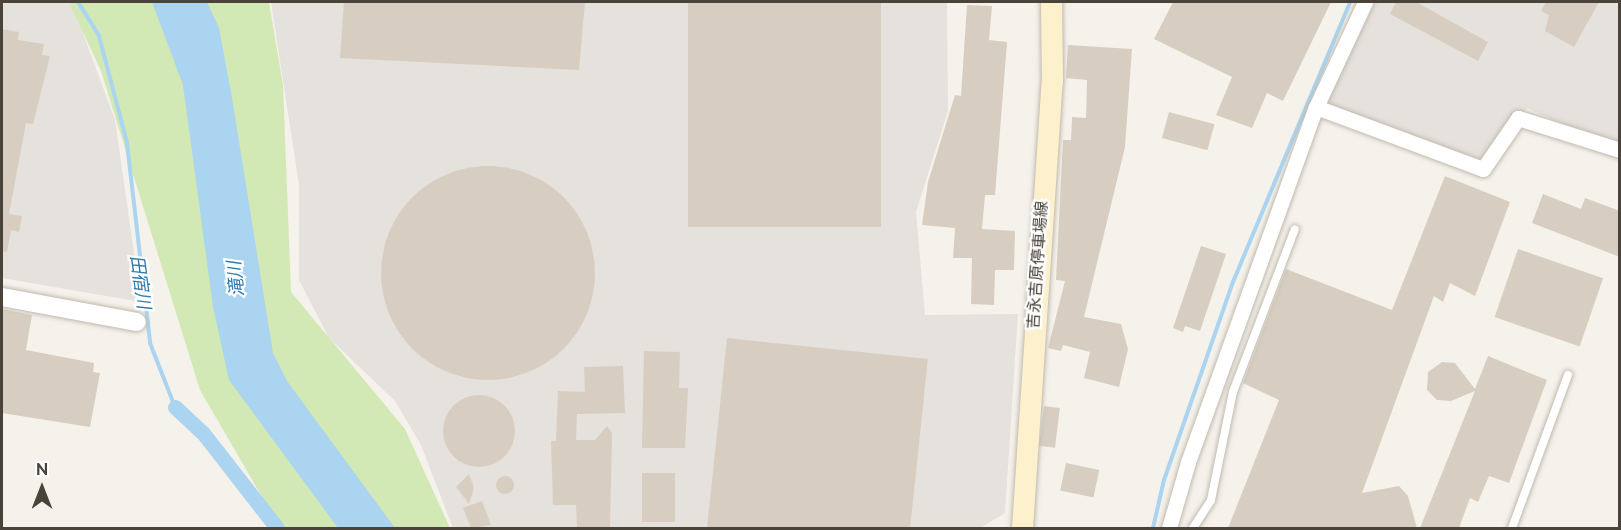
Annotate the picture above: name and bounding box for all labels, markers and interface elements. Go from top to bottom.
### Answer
street label: 吉永吉原停車場線 [1024,200,1052,330]
water label: 田宿川 [126,254,154,310]
water label: 滝川 [223,260,249,298]
north arrow [12,458,72,518]
text: N [36,460,48,479]

